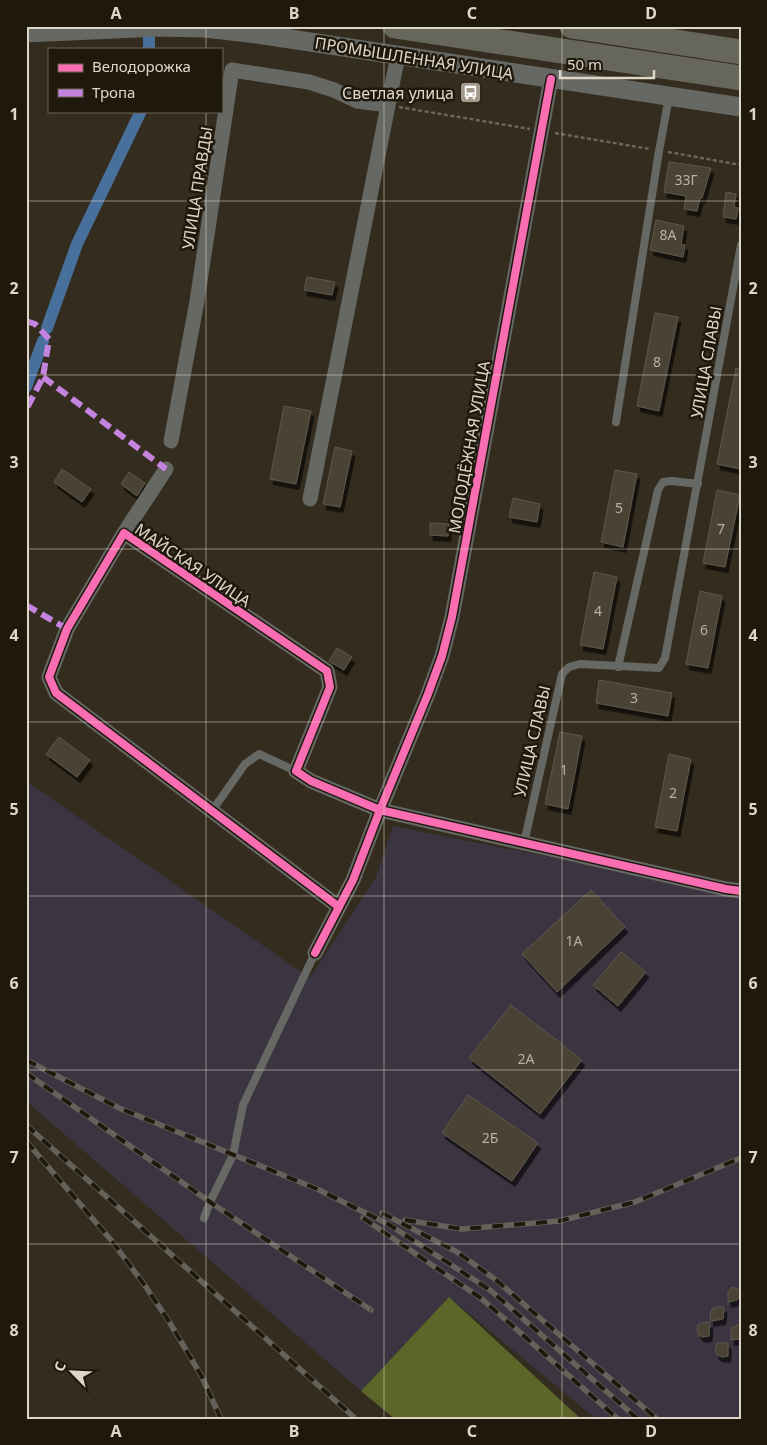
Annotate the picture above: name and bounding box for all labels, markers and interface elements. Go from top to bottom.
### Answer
text: A [110,2,122,24]
text: B [289,2,299,24]
text: C [467,2,477,24]
text: D [645,2,657,24]
street label: ПРОМЫШЛЕННАЯ УЛИЦА [313,31,515,85]
legend [48,48,222,112]
scale bar [560,48,653,80]
text: 50 m [567,54,602,74]
text: Велодорожка [92,56,191,76]
bus stop icon: Светлая улица [458,81,482,105]
text: Тропа [92,82,135,102]
place label: Светлая улица [342,82,454,104]
text: 1 [9,103,19,125]
text: 1 [748,103,758,125]
street label: УЛИЦА ПРАВДЫ [176,125,218,251]
house number: 33Г [674,170,698,189]
house number: 8А [660,225,677,244]
text: 2 [9,277,19,299]
text: 2 [748,277,758,299]
street label: УЛИЦА СЛАВЫ [685,304,727,420]
house number: 8 [653,352,661,371]
street label: МОЛОДЁЖНАЯ УЛИЦА [443,358,495,535]
text: 3 [9,451,19,473]
text: 3 [748,451,758,473]
house number: 5 [615,498,623,517]
street label: МАЙСКАЯ УЛИЦА [131,518,256,612]
house number: 7 [717,519,725,538]
house number: 4 [594,601,602,620]
house number: 6 [700,620,708,639]
text: 4 [9,624,19,646]
text: 4 [748,624,758,646]
street label: УЛИЦА СЛАВЫ [509,683,555,799]
house number: 3 [630,688,638,707]
house number: 1 [560,760,568,779]
house number: 2 [669,783,677,802]
text: 5 [9,798,19,820]
text: 5 [748,798,758,820]
house number: 1А [566,931,583,950]
text: 6 [9,972,19,994]
text: 6 [748,972,758,994]
house number: 2А [518,1049,535,1068]
house number: 2Б [482,1128,498,1147]
text: 7 [9,1146,19,1168]
text: 7 [748,1146,758,1168]
text: 8 [9,1319,19,1341]
text: 8 [748,1319,758,1341]
north arrow [48,1348,98,1398]
text: С [49,1359,70,1374]
text: A [110,1420,122,1442]
text: B [289,1420,299,1442]
text: C [467,1420,477,1442]
text: D [645,1420,657,1442]

